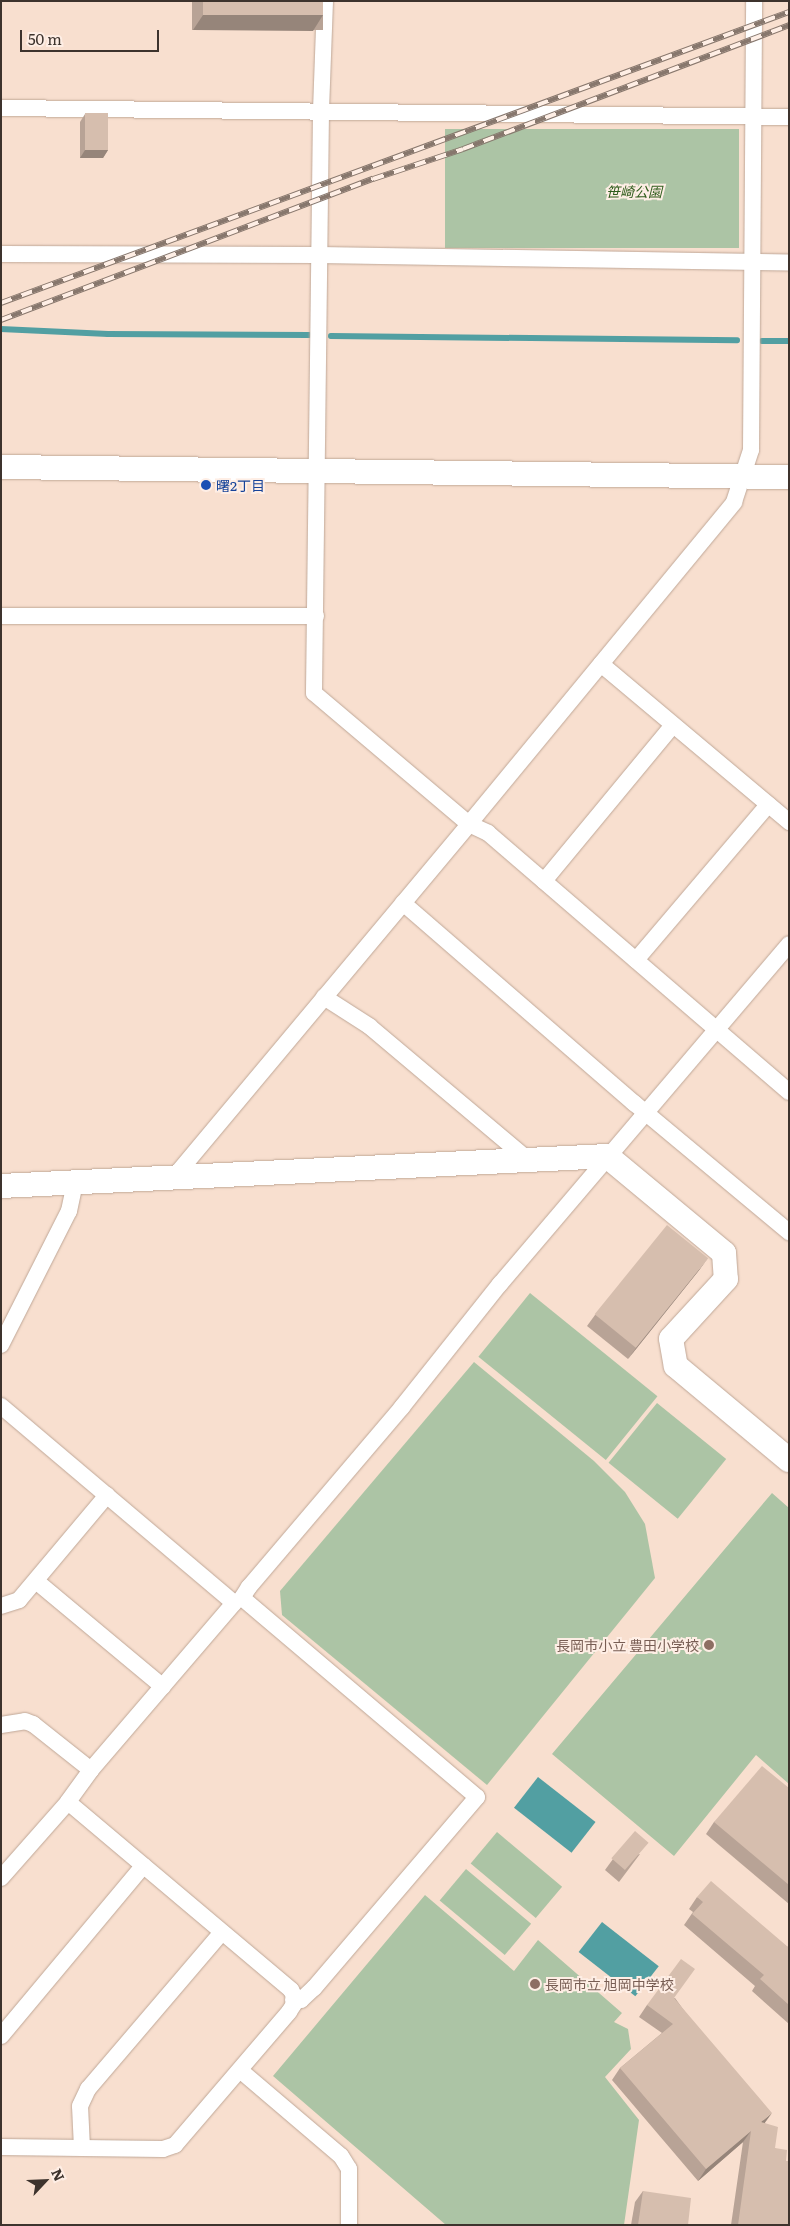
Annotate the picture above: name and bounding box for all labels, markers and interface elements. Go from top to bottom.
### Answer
scale bar [22,20,161,52]
text: 50 m [28,27,62,50]
park label: 笹崎公園 [606,183,662,199]
place label: 曙2丁目 [216,477,265,493]
marker: 曙2丁目 [200,479,212,491]
place label: 長岡市小立 豊田小学校 [556,1637,699,1653]
marker: 長岡市小立 豊田小学校 [703,1639,715,1651]
place label: 長岡市立 旭岡中学校 [545,1976,674,1992]
marker: 長岡市立 旭岡中学校 [529,1978,541,1990]
north arrow [20,2156,70,2206]
text: N [47,2165,70,2184]

